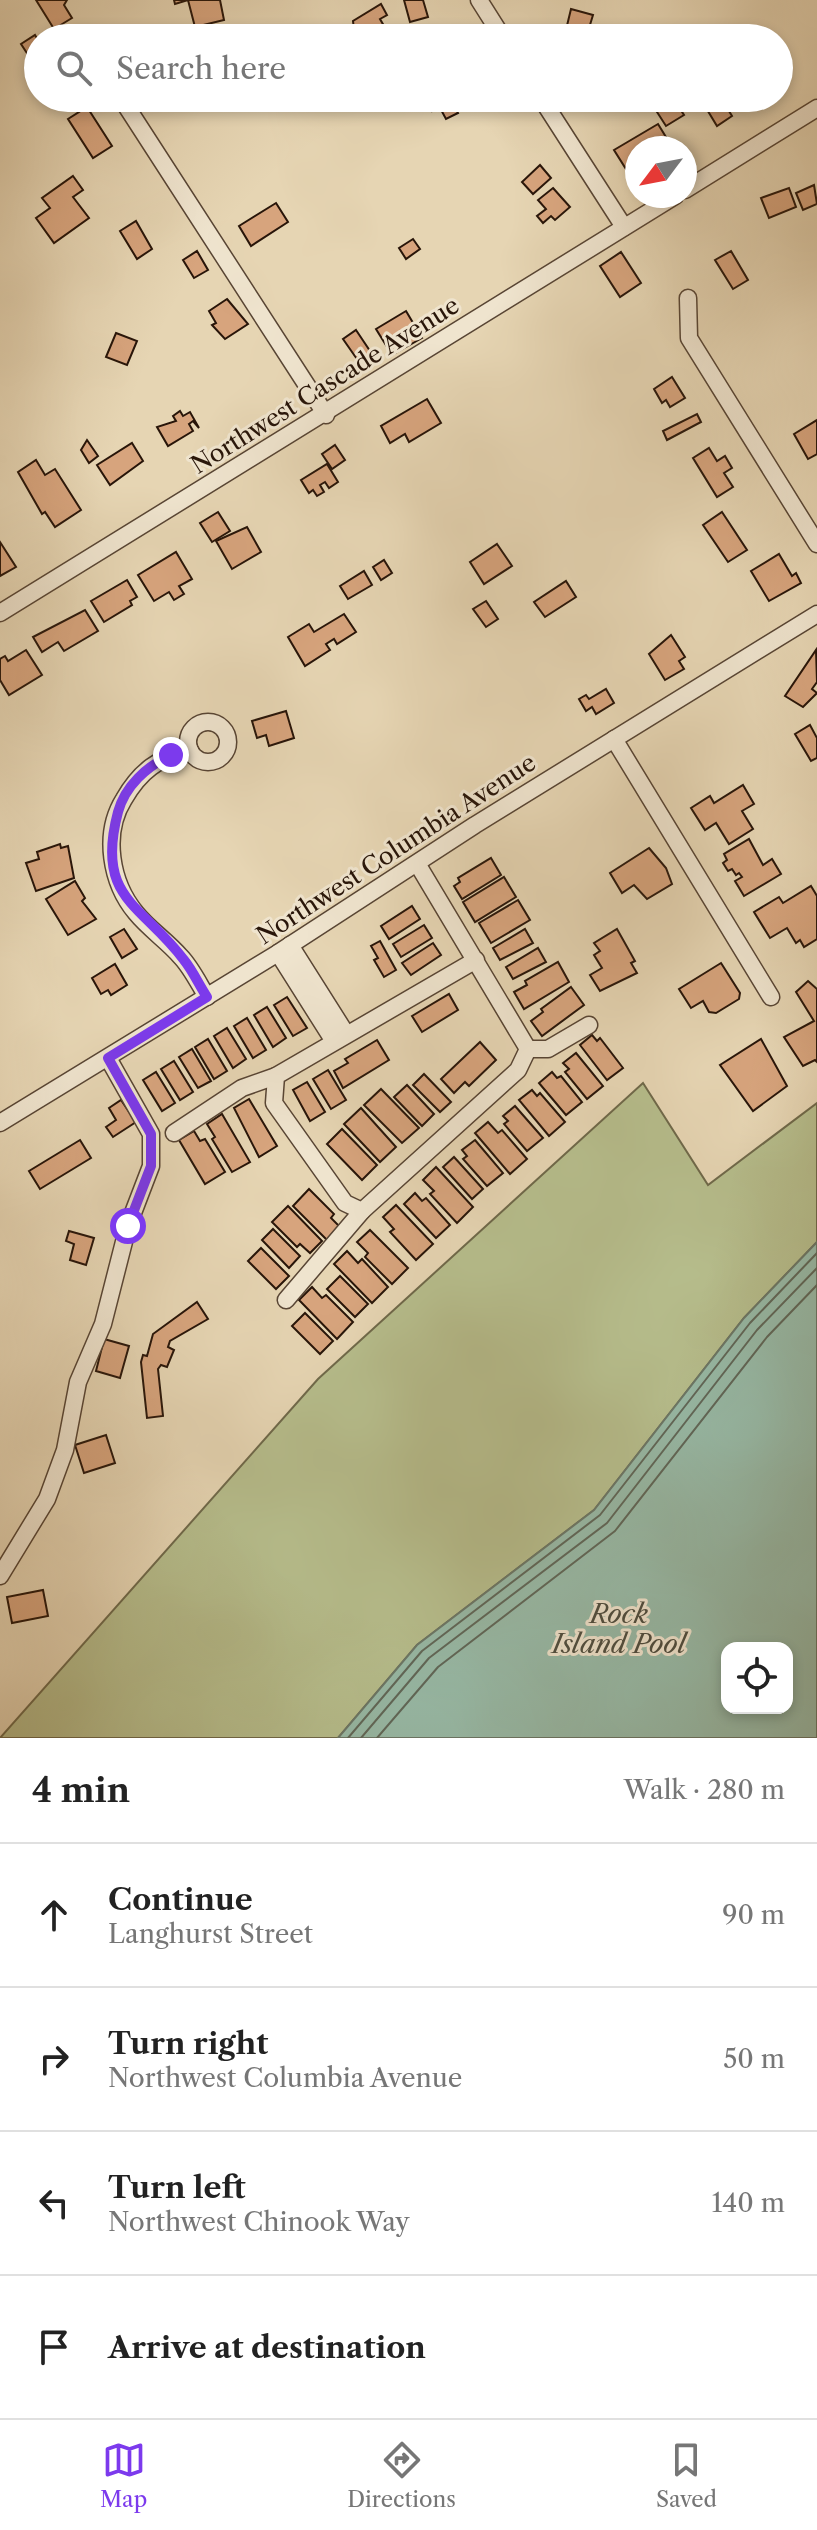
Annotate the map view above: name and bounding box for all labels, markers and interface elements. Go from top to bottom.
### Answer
search box [24,24,793,112]
icon: search [52,46,96,90]
text: Search here [116,50,286,87]
north arrow [625,136,697,208]
street label: Northwest Cascade Avenue [186,290,464,480]
route end [153,737,189,773]
street label: Northwest Columbia Avenue [251,748,541,950]
route start [110,1208,146,1244]
water label: Rock Island Pool [550,1598,689,1660]
map controls [721,1642,793,1714]
button: locate [721,1642,793,1714]
text: 4 min [32,1769,130,1811]
text: Walk · 280 m [624,1774,785,1806]
text: Continue [108,1881,253,1918]
icon: ahead [32,1893,76,1937]
text: 90 m [722,1899,785,1931]
text: Langhurst Street [108,1918,313,1950]
text: Turn right [108,2025,268,2062]
icon: right [32,2037,76,2081]
text: 50 m [723,2043,785,2075]
text: Northwest Columbia Avenue [108,2062,462,2094]
text: Turn left [108,2169,245,2206]
icon: left [32,2181,76,2225]
text: 140 m [711,2187,785,2219]
text: Northwest Chinook Way [108,2206,410,2238]
icon: arrive [32,2325,76,2369]
text: Arrive at destination [108,2329,426,2366]
tab: Map [100,2438,147,2513]
tab: Directions [347,2438,456,2513]
tab: Saved [656,2438,717,2513]

